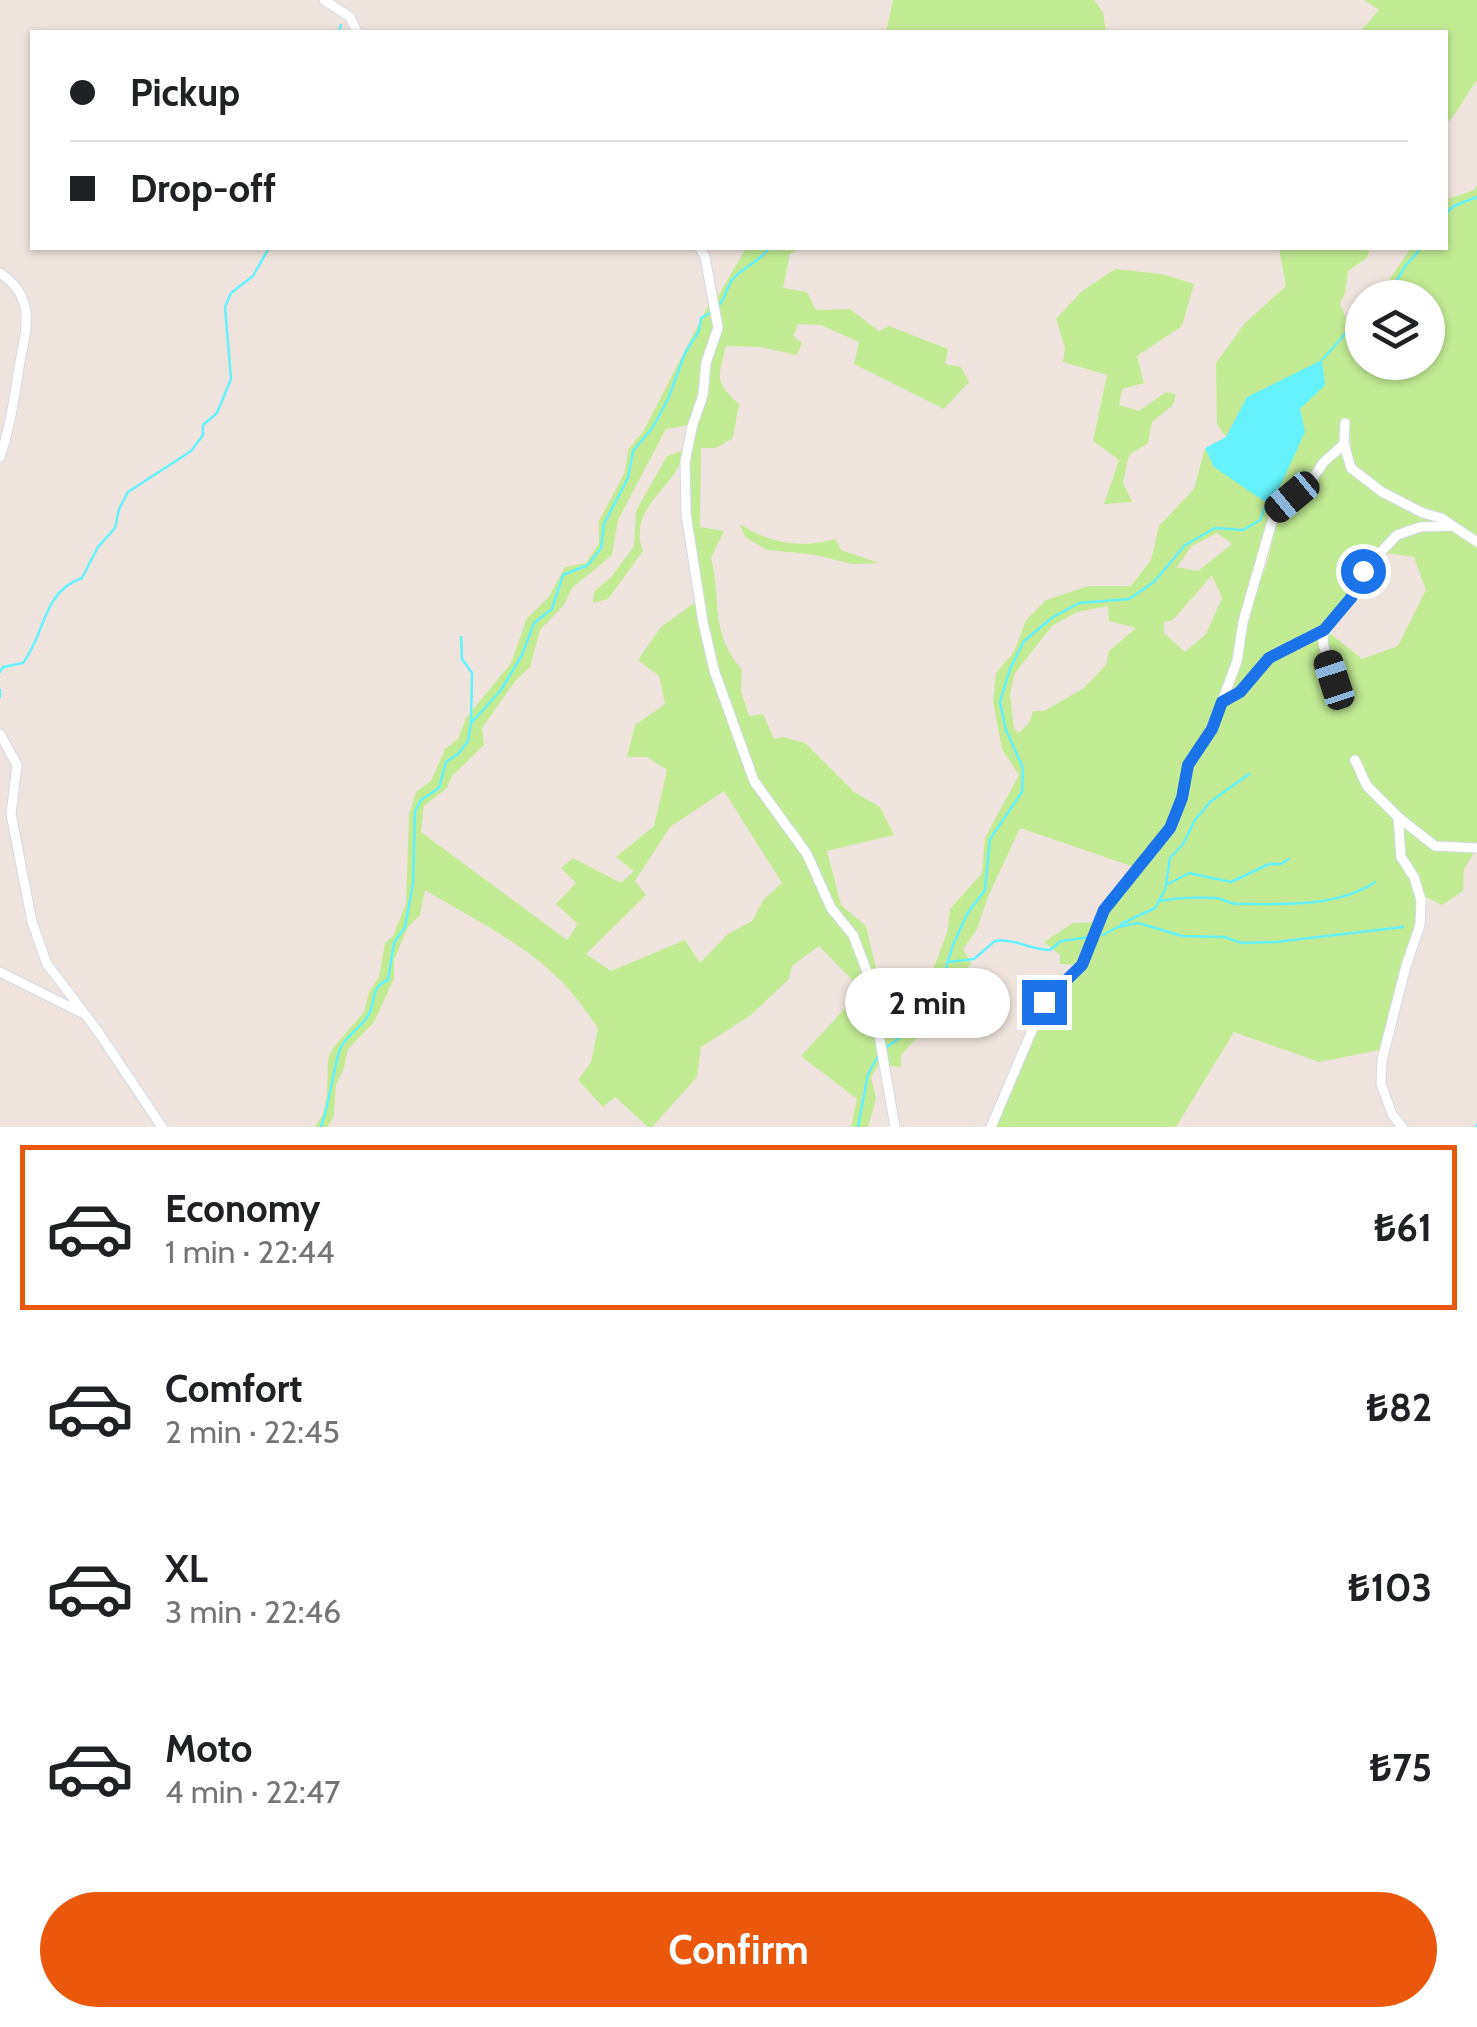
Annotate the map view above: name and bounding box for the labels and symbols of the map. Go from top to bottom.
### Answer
car [1259,466,1325,528]
route start [1341,549,1386,594]
car [1310,647,1358,713]
callout: 2 min [844,967,1009,1037]
route end [1022,980,1067,1025]

